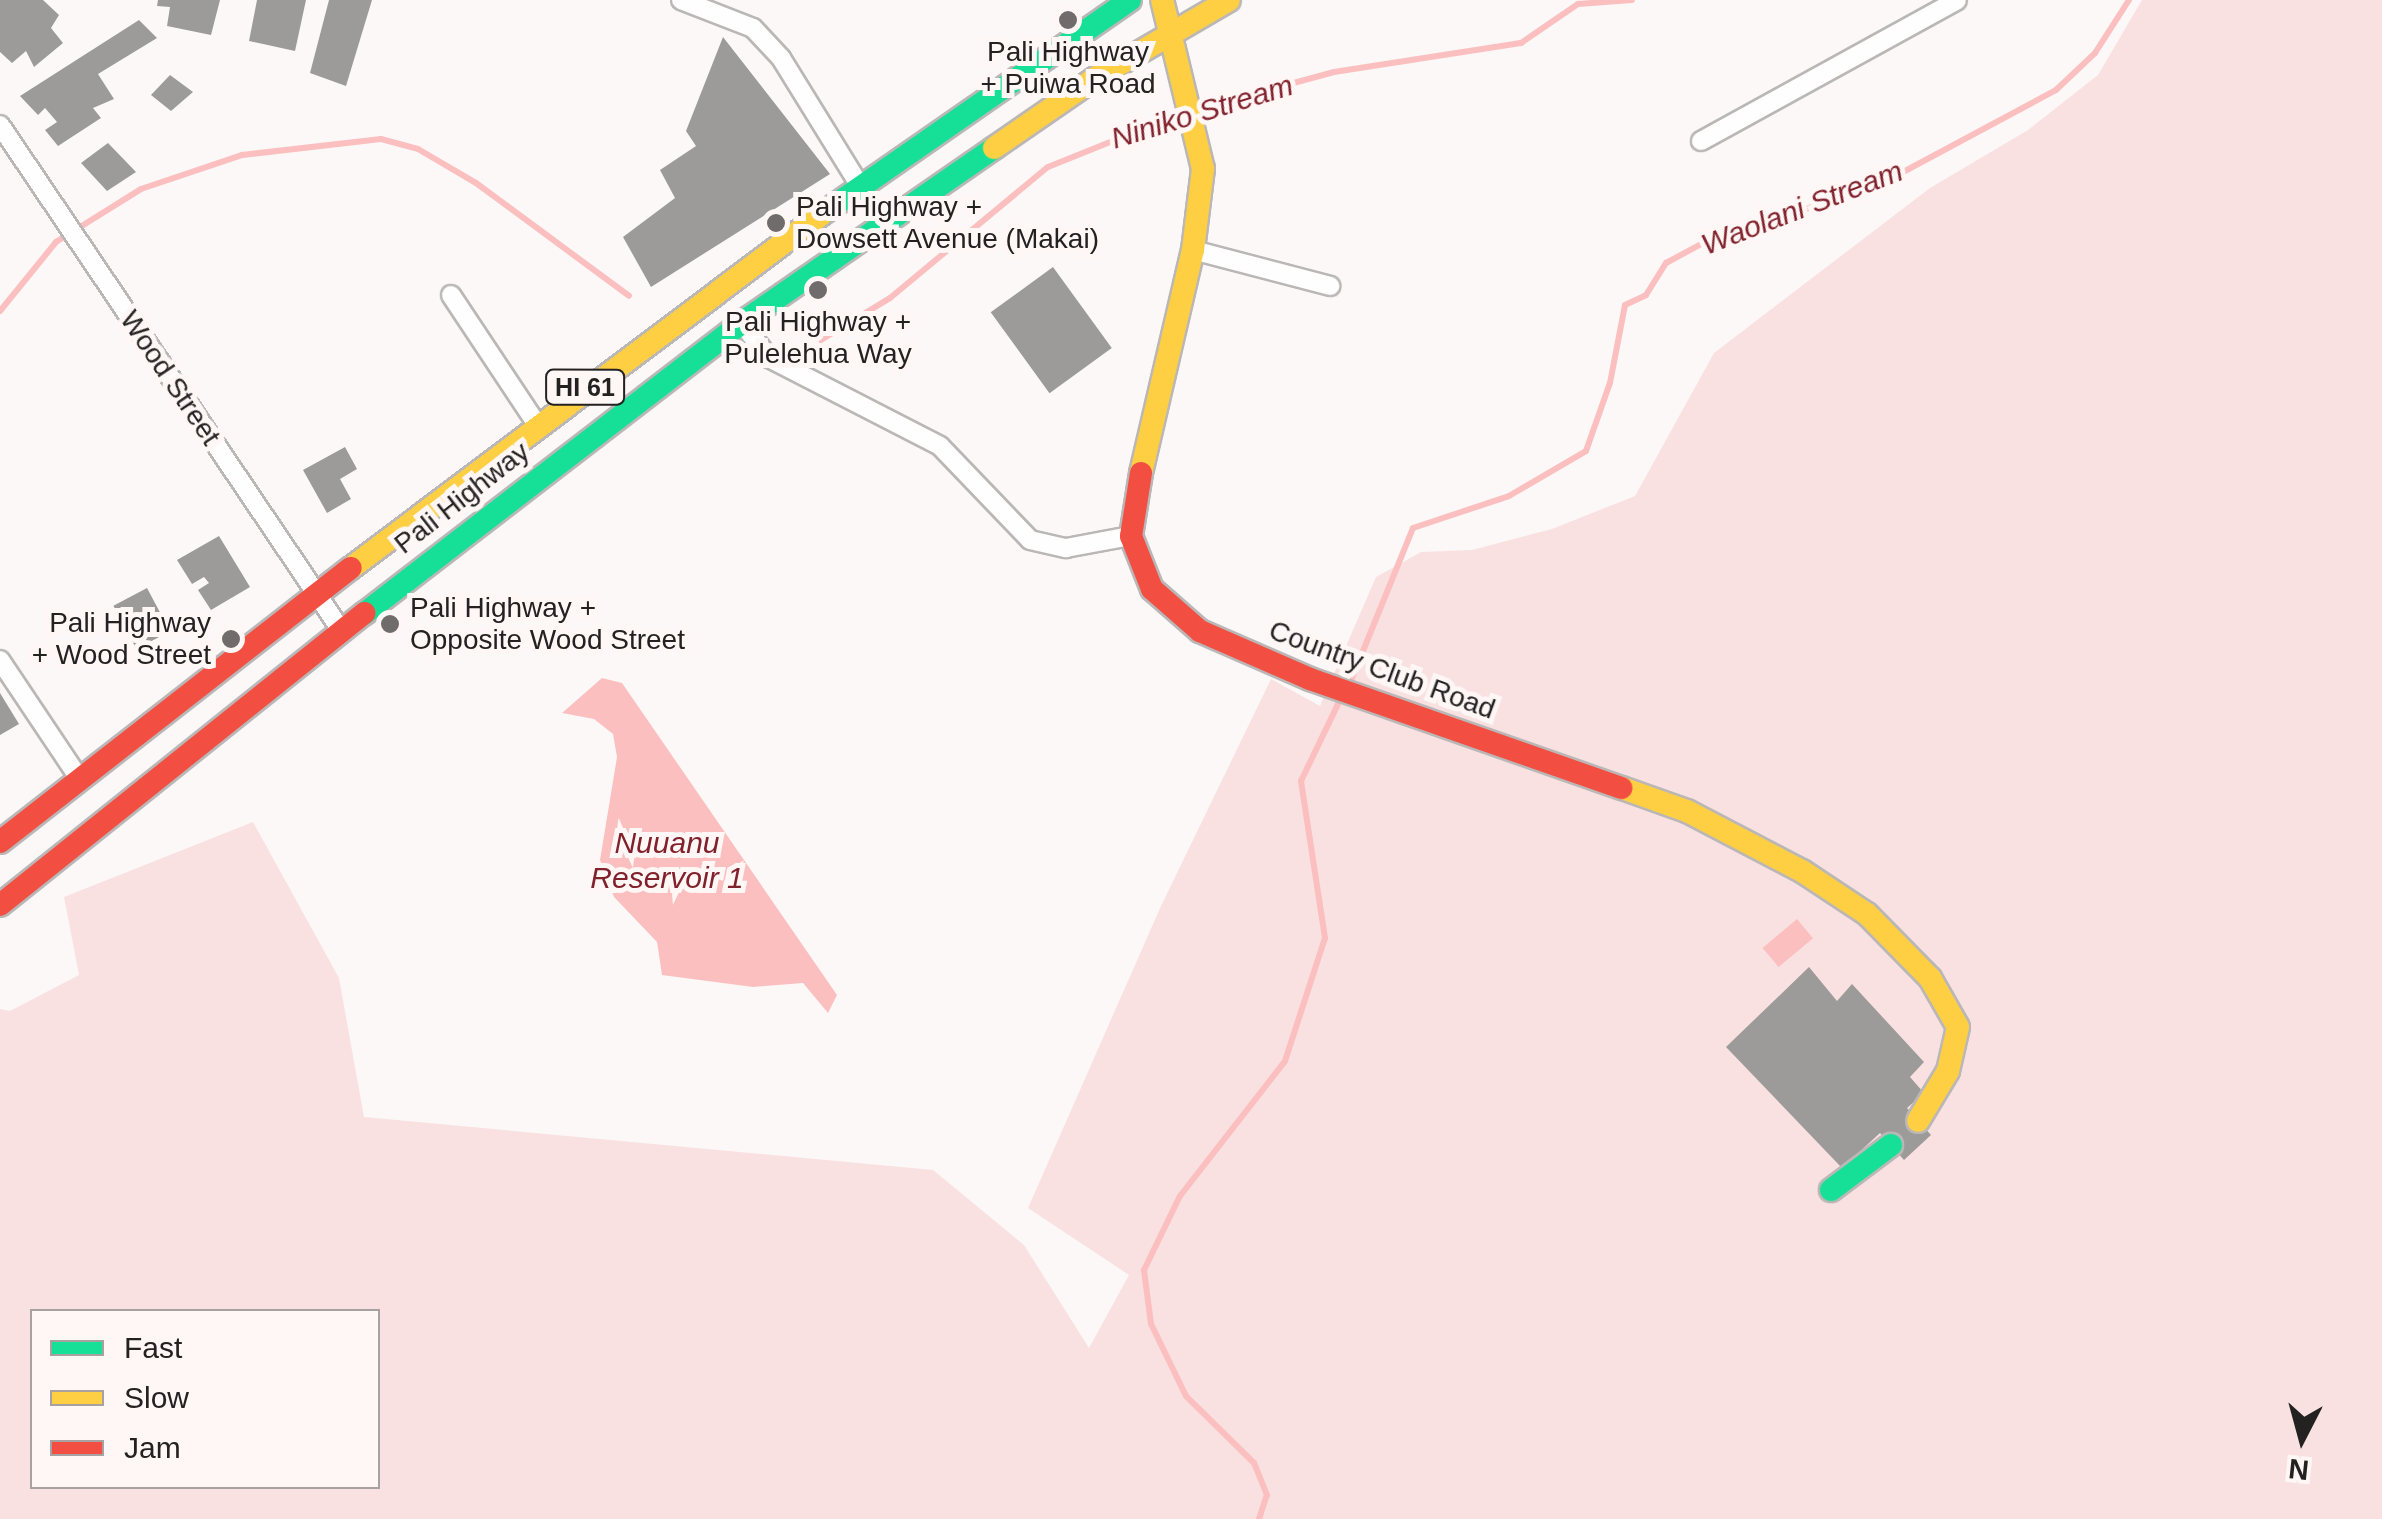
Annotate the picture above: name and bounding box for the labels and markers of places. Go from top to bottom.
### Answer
marker: Pali Highway + Puiwa Road [1057,9,1079,31]
place label: Pali Highway + Puiwa Road [980,35,1156,101]
place label: Pali Highway + Dowsett Avenue (Makai) [796,190,1100,256]
marker: Pali Highway + Dowsett Avenue (Makai) [765,212,787,234]
marker: Pali Highway + Pulelehua Way [807,279,829,301]
place label: Pali Highway + Pulelehua Way [724,305,912,371]
place label: Pali Highway + Opposite Wood Street [410,591,685,657]
place label: Pali Highway + Wood Street [32,606,211,672]
marker: Pali Highway + Opposite Wood Street [379,613,401,635]
marker: Pali Highway + Wood Street [220,628,242,650]

